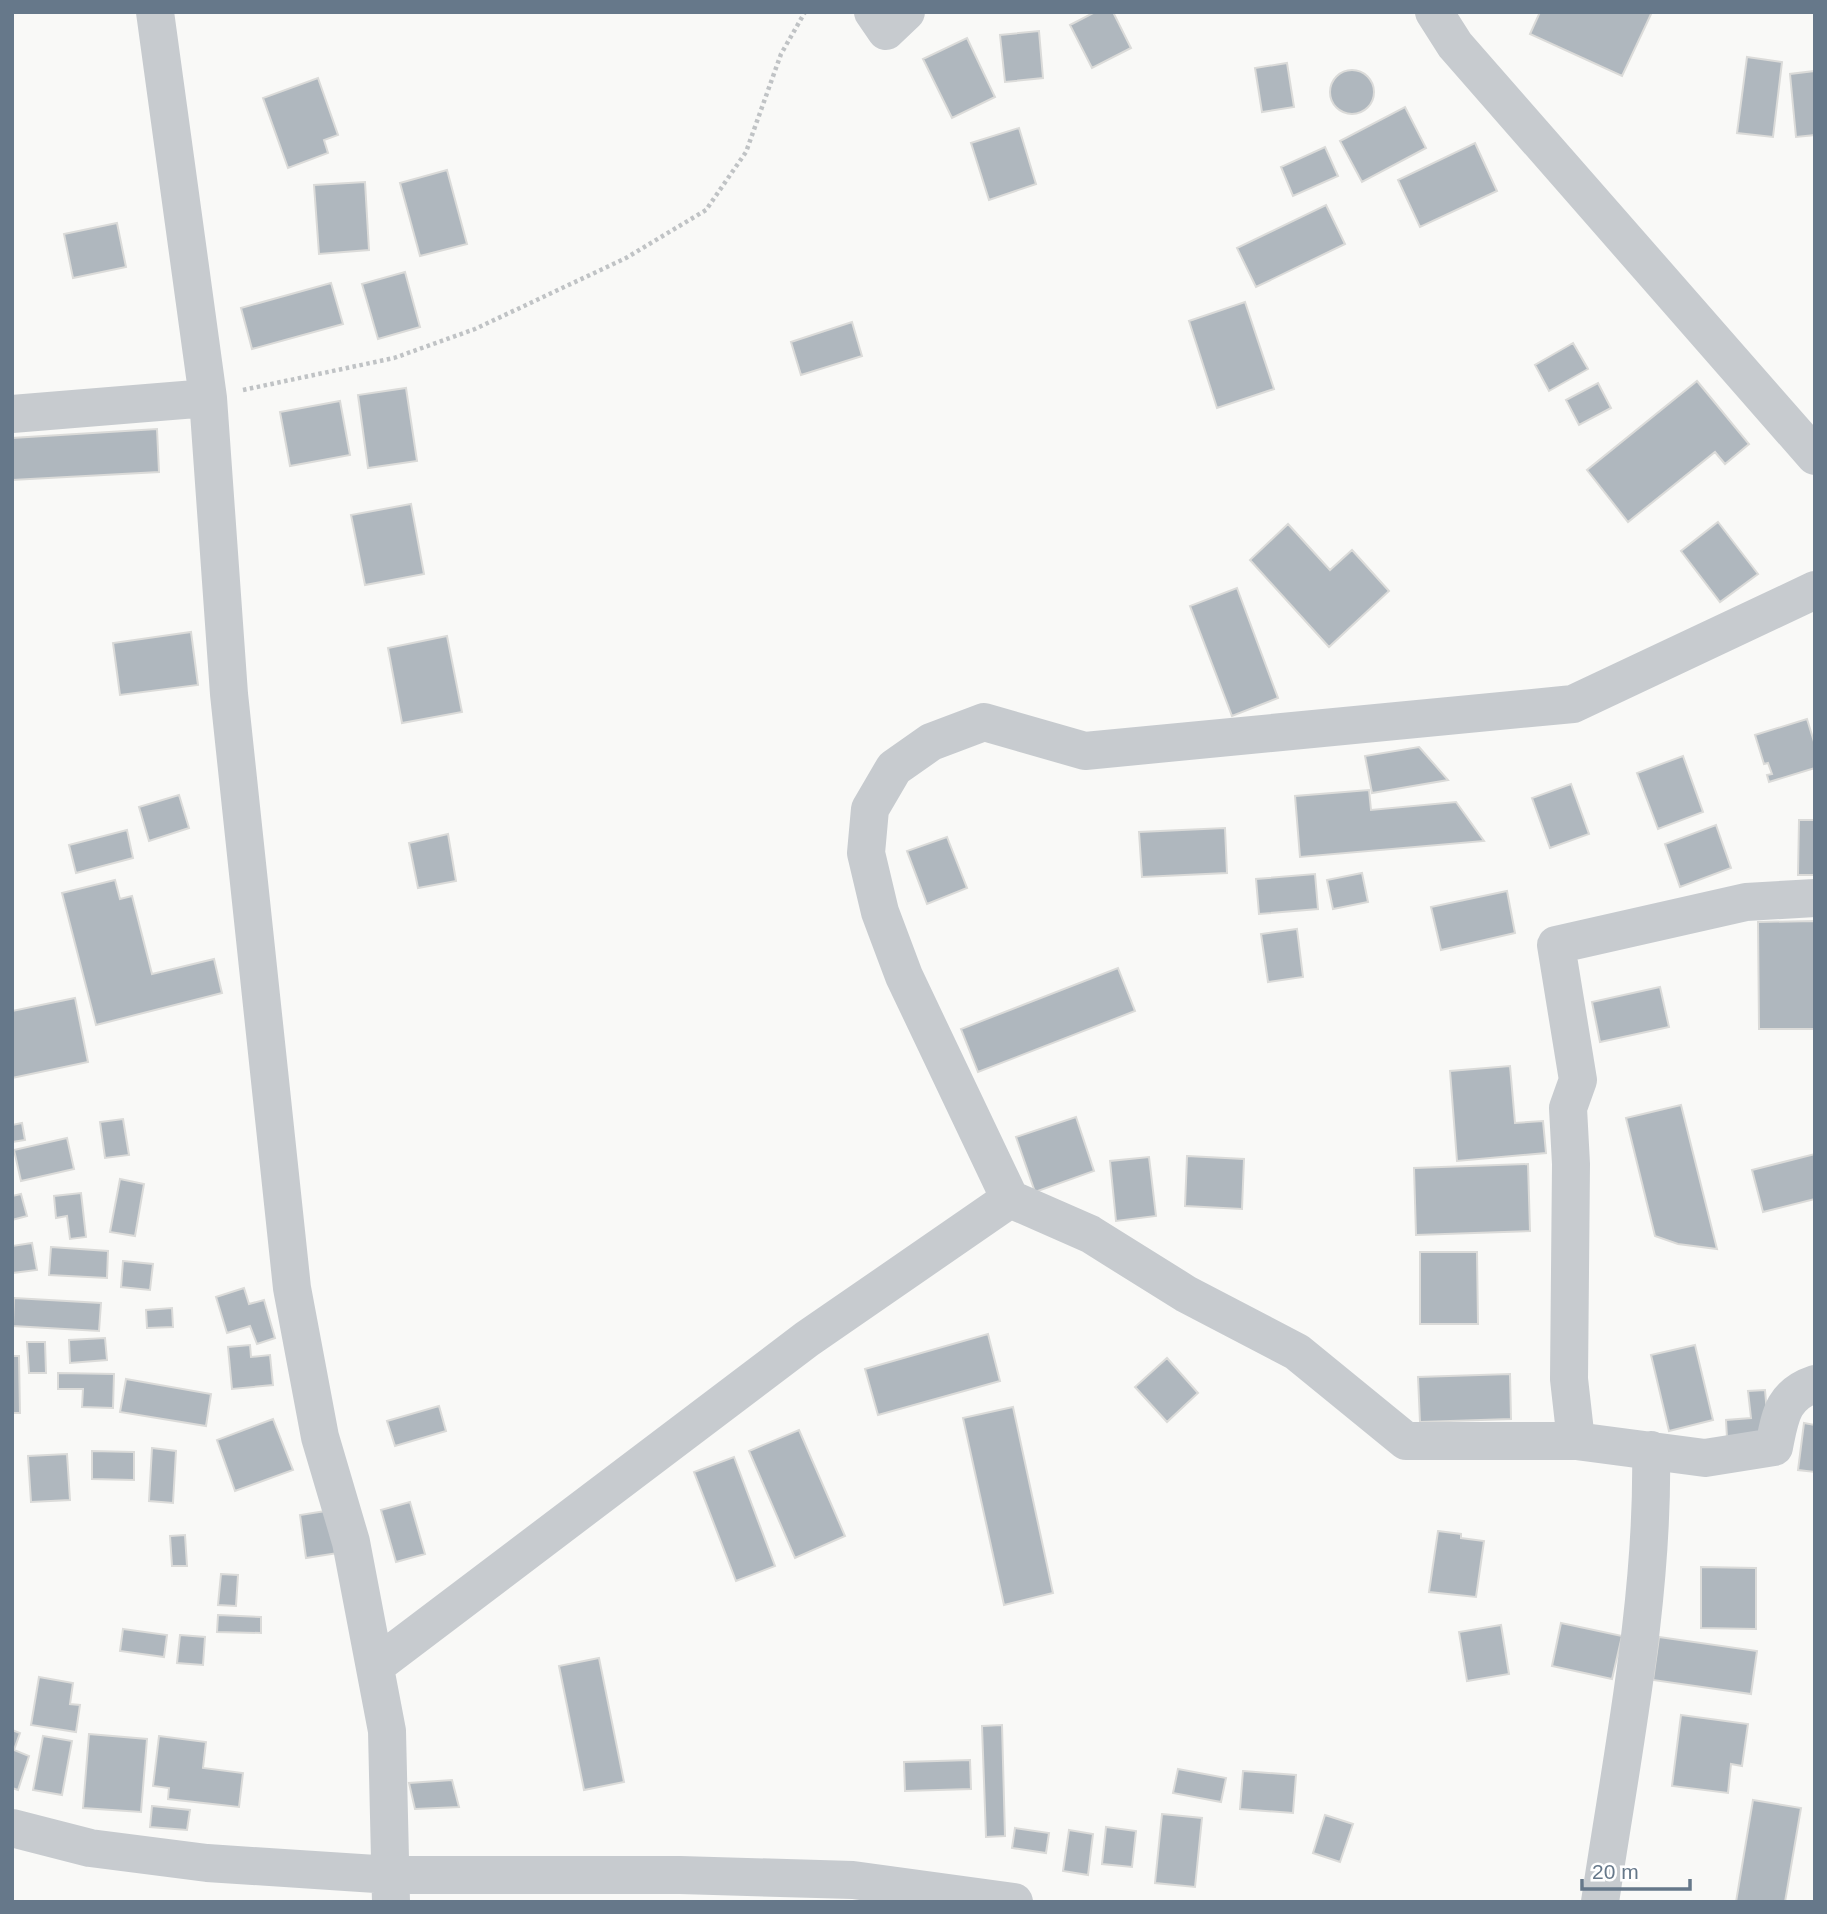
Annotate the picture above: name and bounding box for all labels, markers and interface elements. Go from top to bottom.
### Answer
scale bar [1582,1848,1690,1892]
text: 20 m [1592,1860,1639,1883]

